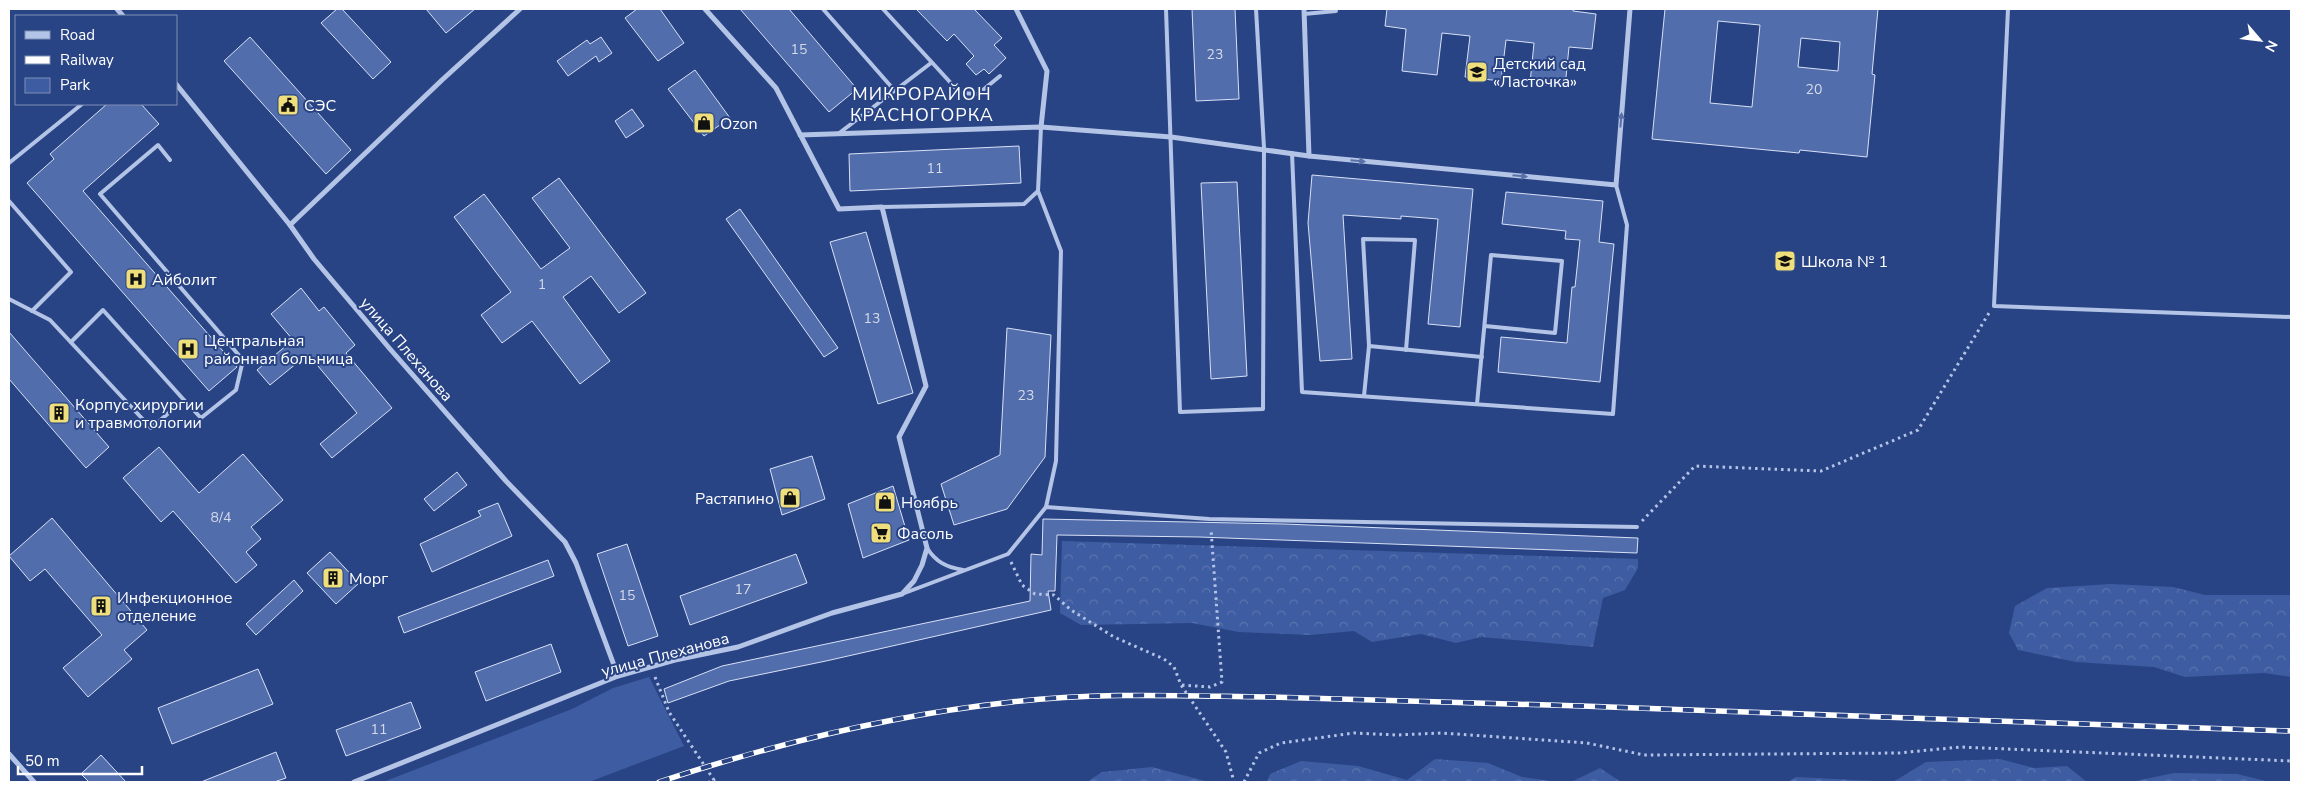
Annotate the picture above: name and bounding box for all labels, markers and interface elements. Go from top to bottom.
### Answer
legend [15,15,178,105]
north arrow [2235,15,2285,65]
text: Road [60,25,95,45]
text: N [2260,37,2282,55]
house number: 15 [791,40,807,59]
house number: 23 [1207,45,1223,64]
text: Railway [60,50,114,70]
place label: Детский сад «Ласточка» [1493,53,1586,93]
school or university icon: Детский сад «Ласточка» [1465,60,1489,84]
text: Park [60,75,90,95]
house number: 20 [1806,80,1822,99]
district label: МИКРОРАЙОН КРАСНОГОРКА [850,82,994,127]
public building icon: СЭС [276,93,300,117]
place label: СЭС [304,95,337,117]
shop icon: Ozon [692,111,716,135]
one-way arrow [1617,111,1625,127]
place label: Ozon [720,113,758,135]
one-way arrow [1350,157,1366,165]
house number: 11 [927,159,943,178]
one-way arrow [1512,172,1528,180]
school or university icon: Школа № 1 [1773,249,1797,273]
place label: Школа № 1 [1801,251,1888,273]
hospital icon: Айболит [124,267,148,291]
place label: Айболит [152,269,217,291]
house number: 1 [538,275,546,294]
street label: улица Плеханова [355,293,458,406]
house number: 13 [864,309,880,328]
place label: Центральная районная больница [204,330,353,370]
hospital icon: Центральная районная больница [176,337,200,361]
house number: 23 [1018,386,1034,405]
place label: Корпус хирургии и травмотологии [75,394,204,434]
building icon: Корпус хирургии и травмотологии [47,401,71,425]
shop icon: Растяпино [778,486,802,510]
place label: Растяпино [695,488,774,510]
shop icon: Ноябрь [873,490,897,514]
place label: Ноябрь [901,492,958,514]
house number: 8/4 [211,508,231,527]
supermarket icon: Фасоль [869,521,893,545]
place label: Фасоль [897,523,953,545]
building icon: Морг [321,566,345,590]
place label: Морг [349,568,388,590]
house number: 17 [735,580,751,599]
house number: 15 [619,586,635,605]
place label: Инфекционное отделение [117,587,233,627]
building icon: Инфекционное отделение [89,594,113,618]
street label: улица Плеханова [599,627,732,683]
house number: 11 [371,720,387,739]
scale bar [18,744,141,776]
text: 50 m [25,751,60,771]

